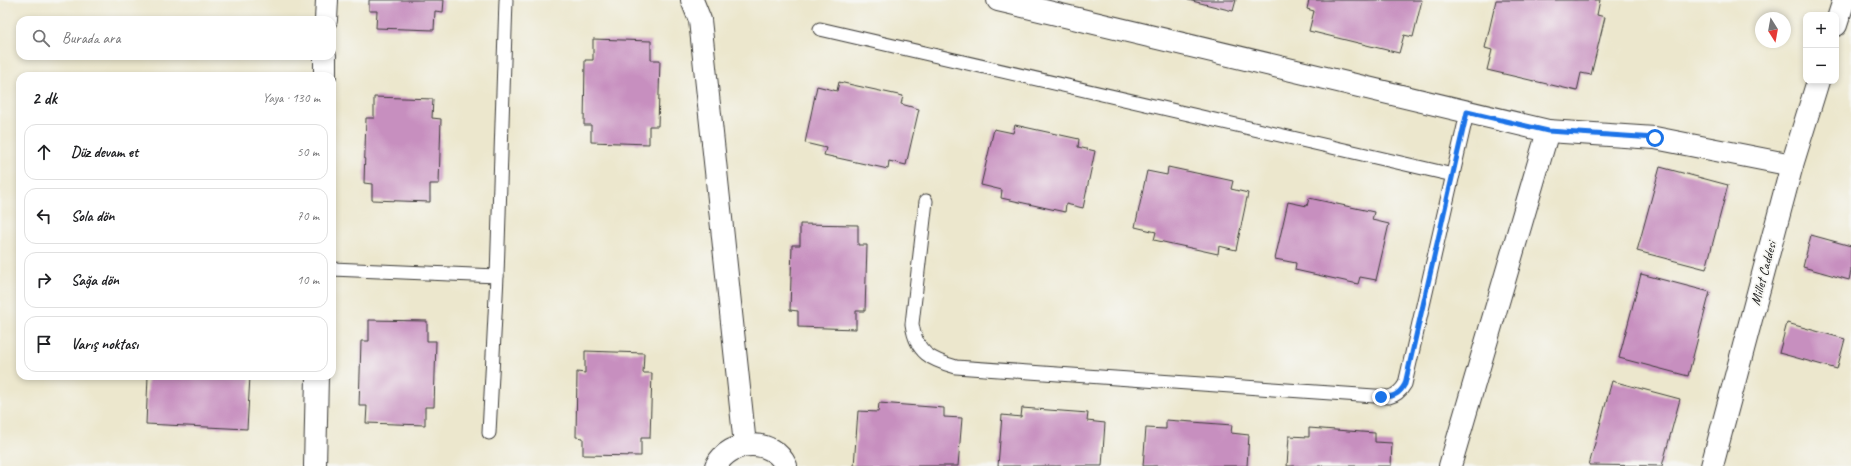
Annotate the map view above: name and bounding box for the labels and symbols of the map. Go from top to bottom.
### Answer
north arrow [1755,12,1791,48]
route start [1646,129,1664,147]
street label: Millet Caddesi [1747,237,1781,307]
route end [1372,388,1390,406]

